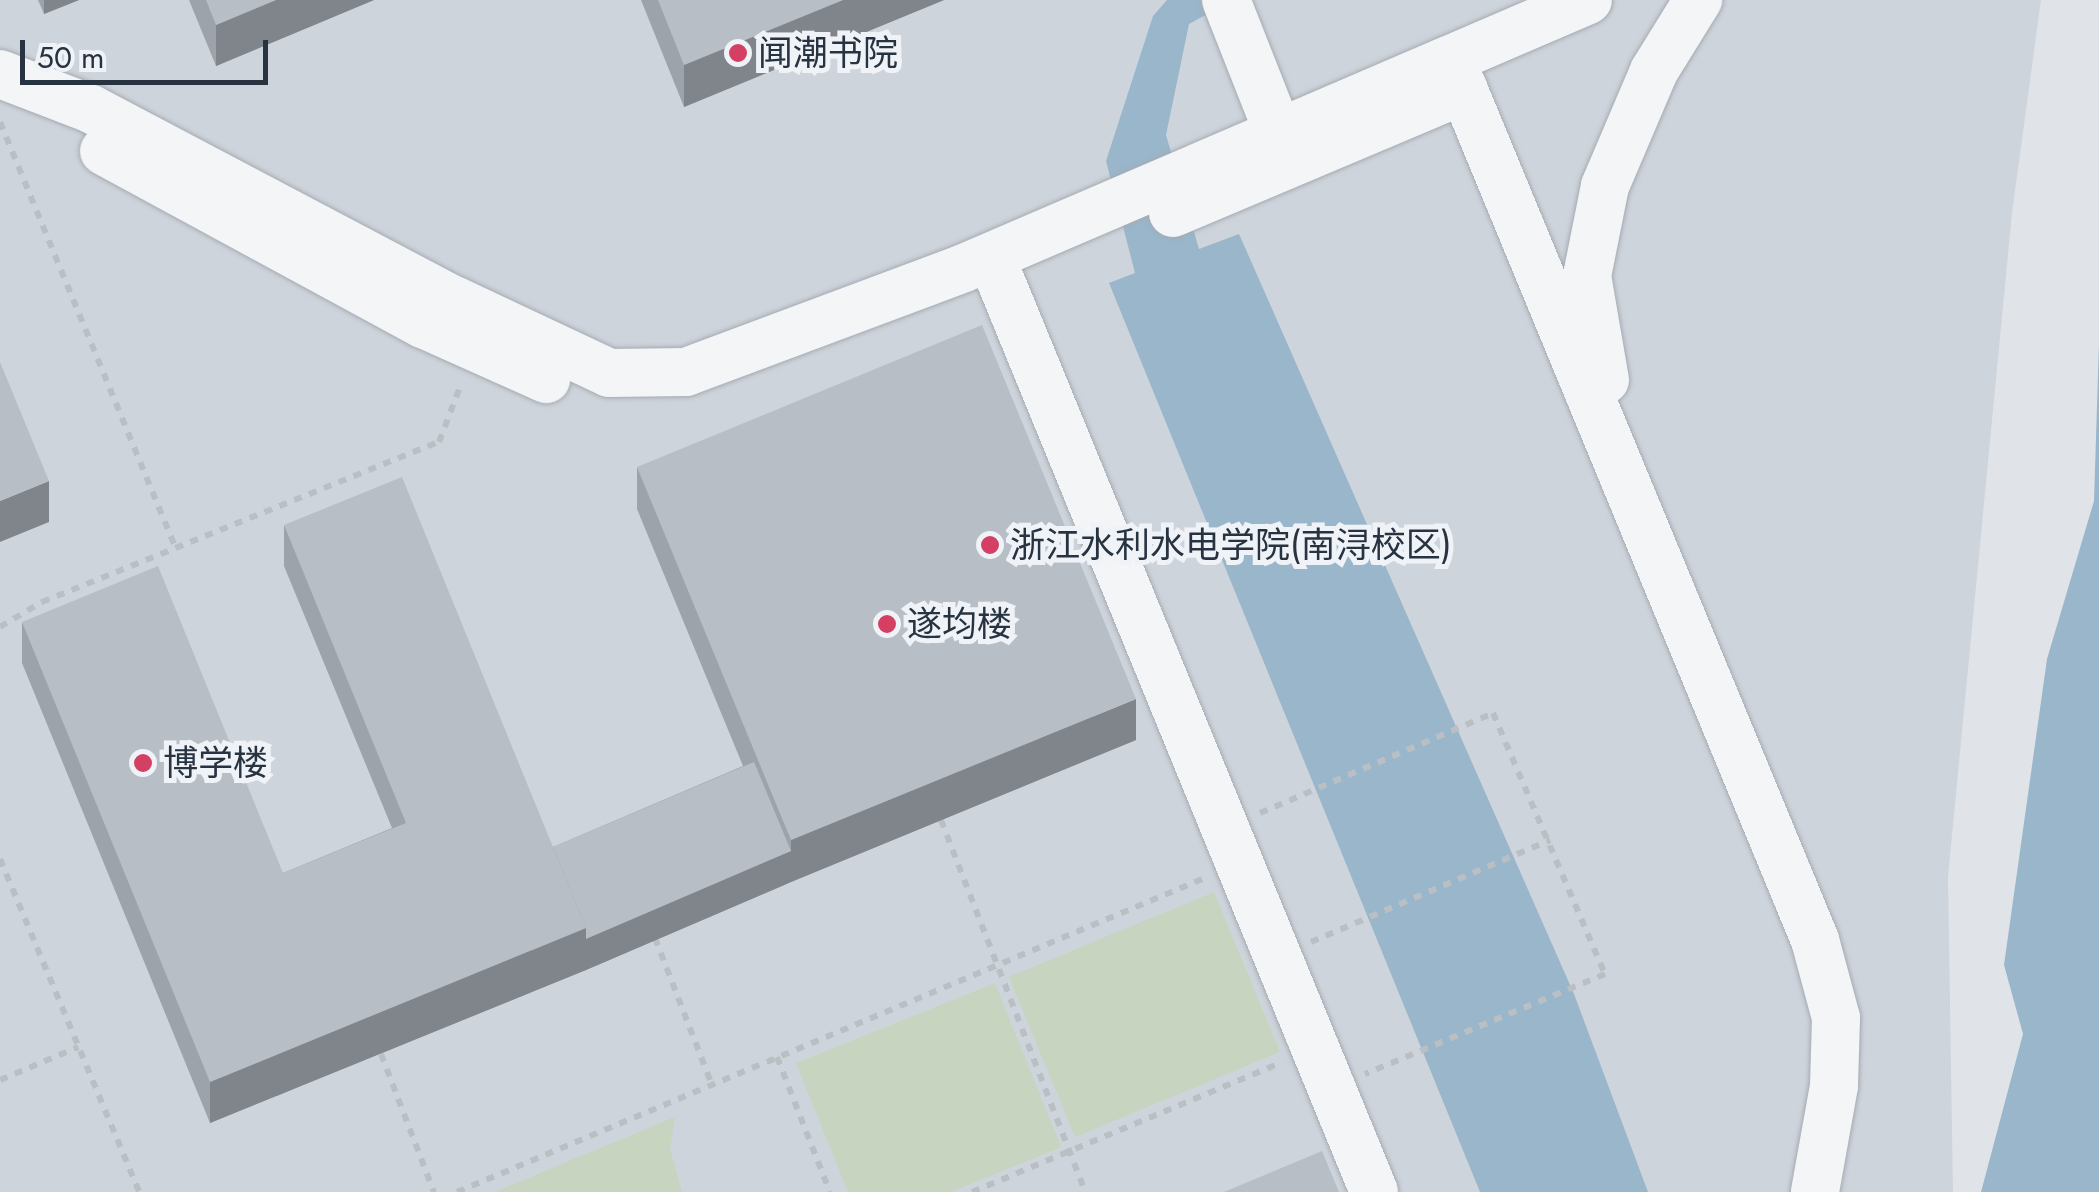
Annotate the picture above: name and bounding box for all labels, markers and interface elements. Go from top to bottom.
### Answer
scale bar [25,20,272,82]
place label: 闻潮书院 [758,32,898,74]
text: 50 m [37,36,104,79]
marker: 闻潮书院 [727,42,749,64]
place label: 浙江水利水电学院(南浔校区) [1010,524,1452,566]
marker: 浙江水利水电学院(南浔校区) [979,534,1001,556]
place label: 遂均楼 [907,603,1012,645]
marker: 遂均楼 [876,613,898,635]
place label: 博学楼 [163,742,268,784]
marker: 博学楼 [132,752,154,774]

